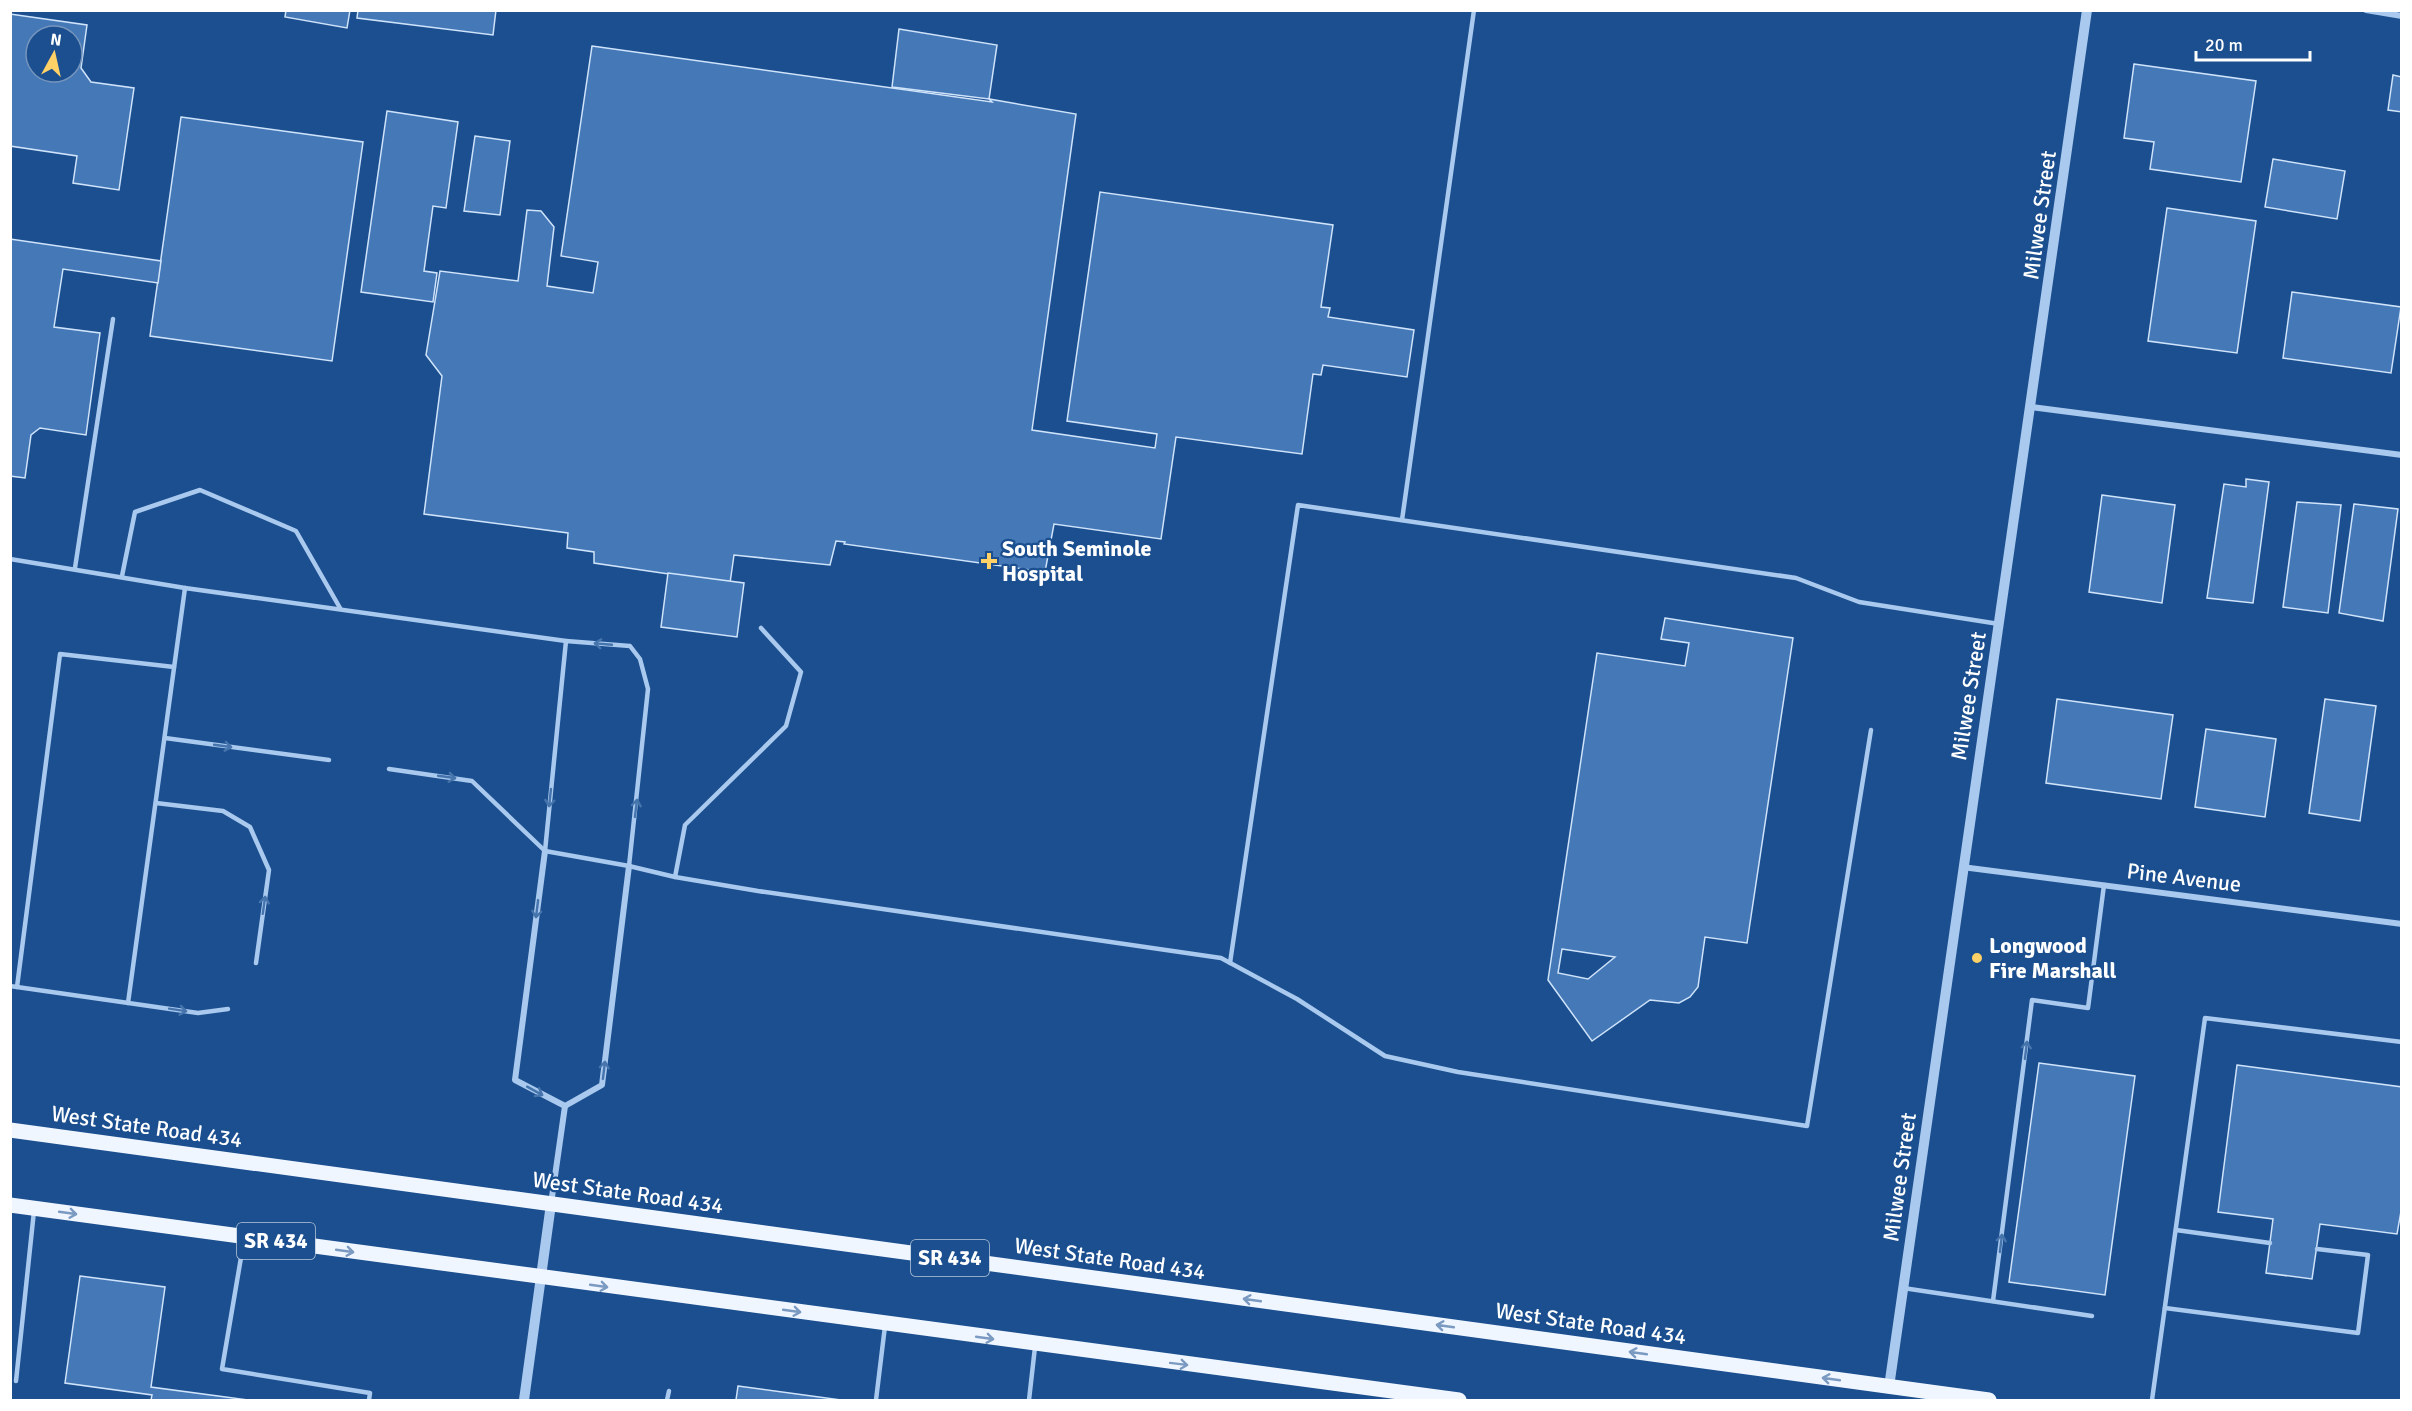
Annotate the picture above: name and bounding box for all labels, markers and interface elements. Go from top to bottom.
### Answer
north arrow [24,24,84,84]
scale bar [2196,24,2310,62]
text: N [49,29,63,51]
text: 20 m [2205,34,2243,56]
street label: Milwee Street [2017,149,2062,281]
place label: South Seminole Hospital [1002,535,1152,587]
marker: South Seminole Hospital [980,552,998,570]
street label: Milwee Street [1945,630,1992,762]
one-way arrow [593,638,613,649]
one-way arrow [213,741,232,752]
one-way arrow [437,772,456,783]
one-way arrow [544,788,555,807]
one-way arrow [631,798,642,818]
street label: Pine Avenue [2125,857,2243,898]
one-way arrow [258,896,269,916]
one-way arrow [532,898,543,918]
place label: Longwood Fire Marshall [1989,932,2117,984]
marker: Longwood Fire Marshall [1970,951,1984,965]
one-way arrow [168,1005,188,1016]
one-way arrow [2020,1041,2031,1060]
one-way arrow [599,1061,610,1081]
one-way arrow [526,1086,544,1097]
street label: West State Road 434 [50,1100,244,1153]
street label: Milwee Street [1877,1111,1922,1243]
street label: West State Road 434 [531,1166,725,1219]
one-way arrow [58,1207,78,1218]
road number: SR 434 [237,1223,315,1259]
street label: West State Road 434 [1013,1232,1207,1285]
one-way arrow [1995,1234,2006,1254]
road number: SR 434 [911,1240,989,1276]
one-way arrow [334,1246,354,1257]
one-way arrow [589,1280,608,1291]
one-way arrow [1242,1294,1262,1305]
street label: West State Road 434 [1494,1297,1688,1350]
one-way arrow [782,1306,802,1317]
one-way arrow [1435,1321,1455,1332]
one-way arrow [975,1332,995,1343]
one-way arrow [1629,1347,1648,1358]
one-way arrow [1168,1358,1188,1369]
one-way arrow [1822,1373,1842,1384]

